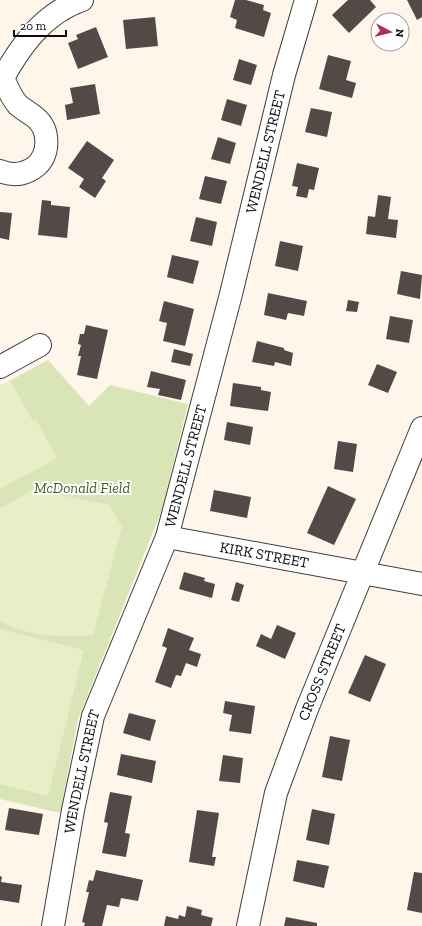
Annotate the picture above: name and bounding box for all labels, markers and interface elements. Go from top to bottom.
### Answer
scale bar [14,12,66,38]
north arrow [370,12,410,52]
text: 20 m [20,19,47,33]
text: N [392,28,406,39]
street label: WENDELL STREET [242,88,289,215]
street label: WENDELL STREET [161,403,210,529]
park label: McDonald Field [34,479,130,497]
street label: KIRK STREET [218,538,310,572]
street label: CROSS STREET [294,621,350,723]
street label: WENDELL STREET [60,707,104,835]

